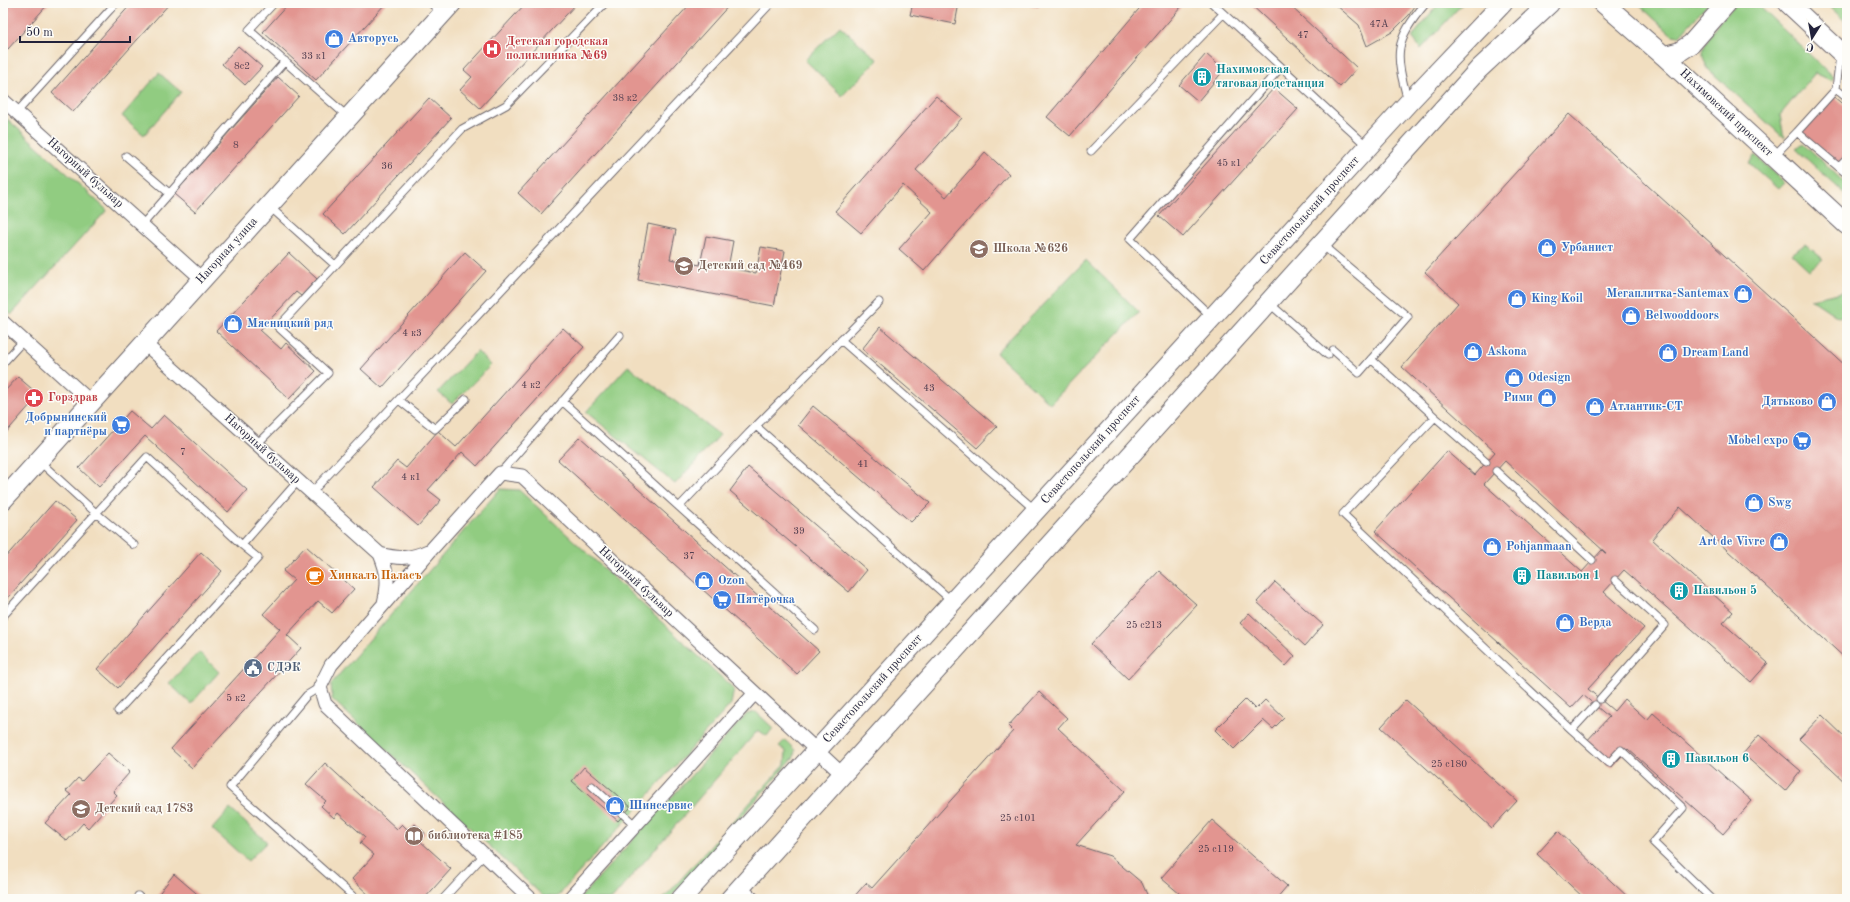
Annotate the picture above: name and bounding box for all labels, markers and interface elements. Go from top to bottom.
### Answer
scale bar [20,18,130,44]
north arrow [1792,18,1832,58]
house number: 47А [1369,19,1389,29]
text: 50 m [26,26,53,39]
shop icon: Авторусь [323,28,345,50]
house number: 47 [1297,30,1309,40]
place label: Авторусь [348,33,399,45]
place label: Детская городская поликлиника №69 [506,36,608,62]
hospital icon: Детская городская поликлиника №69 [481,38,503,60]
text: С [1806,40,1815,52]
house number: 33 к1 [301,51,327,61]
house number: 8с2 [234,61,250,71]
place label: Нахимовская тяговая подстанция [1216,64,1324,90]
building icon: Нахимовская тяговая подстанция [1191,66,1213,88]
street label: Нахимовский проспект [1677,67,1775,159]
house number: 38 к2 [612,93,638,103]
street label: Нагорный бульвар [45,136,125,210]
house number: 8 [233,140,239,150]
street label: Севастопольский проспект [1258,154,1362,268]
house number: 45 к1 [1216,158,1242,168]
house number: 36 [381,161,393,171]
street label: Нагорная улица [194,215,260,287]
shop icon: Урбанист [1536,237,1558,259]
school or university icon: Школа №626 [968,238,990,260]
place label: Урбанист [1561,242,1613,254]
place label: Школа №626 [993,243,1068,255]
school or university icon: Детский сад №469 [673,255,695,277]
place label: Детский сад №469 [698,260,802,272]
shop icon: Мегаплитка-Santemax [1732,283,1754,305]
shop icon: King Koil [1506,288,1528,310]
place label: Мегаплитка-Santemax [1607,288,1729,300]
place label: King Koil [1531,293,1583,305]
shop icon: Belwooddoors [1620,305,1642,327]
place label: Belwooddoors [1645,310,1719,322]
shop icon: Мясницкий ряд [222,313,244,335]
place label: Мясницкий ряд [247,318,333,330]
house number: 4 к3 [402,328,422,338]
shop icon: Askona [1462,341,1484,363]
shop icon: Dream Land [1657,342,1679,364]
place label: Askona [1487,346,1527,358]
place label: Dream Land [1682,347,1749,359]
shop icon: Odesign [1503,367,1525,389]
place label: Odesign [1528,372,1571,384]
house number: 4 к2 [521,380,541,390]
house number: 43 [923,383,935,393]
pharmacy icon: Горздрав [23,387,45,409]
shop icon: Рими [1536,387,1558,409]
shop icon: Дятьково [1816,391,1838,413]
place label: Горздрав [48,392,98,404]
place label: Рими [1503,392,1533,404]
street label: Севастопольский проспект [1039,393,1143,507]
shop icon: Атлантик-СТ [1584,396,1606,418]
place label: Дятьково [1762,396,1813,408]
place label: Атлантик-СТ [1609,401,1683,413]
place label: Добрынинский и партнёры [25,412,107,438]
street label: Нагорный бульвар [222,412,302,486]
supermarket icon: Добрынинский и партнёры [110,414,132,436]
supermarket icon: Mobel expo [1791,430,1813,452]
place label: Mobel expo [1728,435,1788,447]
house number: 7 [180,447,186,457]
house number: 41 [857,459,869,469]
house number: 4 к1 [401,472,421,482]
shop icon: Swg [1743,492,1765,514]
place label: Swg [1768,497,1792,509]
house number: 39 [793,526,805,536]
shop icon: Art de Vivre [1768,531,1790,553]
shop icon: Pohjanmaan [1481,536,1503,558]
place label: Art de Vivre [1698,536,1765,548]
place label: Pohjanmaan [1506,541,1572,553]
street label: Нагорный бульвар [596,544,676,620]
house number: 37 [683,551,695,561]
cafe icon: Хинкалъ Паласъ [304,565,326,587]
building icon: Павильон 1 [1511,565,1533,587]
place label: Хинкалъ Паласъ [329,570,422,582]
shop icon: Ozon [693,570,715,592]
place label: Павильон 1 [1536,570,1600,582]
place label: Ozon [718,575,745,587]
building icon: Павильон 5 [1668,580,1690,602]
place label: Павильон 5 [1693,584,1757,597]
supermarket icon: Пятёрочка [711,589,733,611]
place label: Пятёрочка [736,594,795,606]
shop icon: Верда [1554,612,1576,634]
place label: Верда [1579,617,1612,629]
house number: 25 с213 [1126,620,1162,630]
street label: Севастопольский проспект [821,632,925,746]
public building icon: СДЭК [242,657,264,679]
place label: СДЭК [267,662,301,674]
house number: 5 к2 [226,693,246,703]
building icon: Павильон 6 [1660,748,1682,770]
place label: Павильон 6 [1685,753,1749,765]
house number: 25 с180 [1431,759,1467,769]
shop icon: Шинсервис [604,795,626,817]
school or university icon: Детский сад 1783 [70,798,92,820]
place label: Шинсервис [629,800,693,812]
place label: Детский сад 1783 [95,803,194,815]
house number: 25 с101 [1000,813,1036,823]
library icon: библиотека #185 [403,825,425,847]
place label: библиотека #185 [428,829,523,842]
house number: 25 с119 [1198,844,1234,854]

